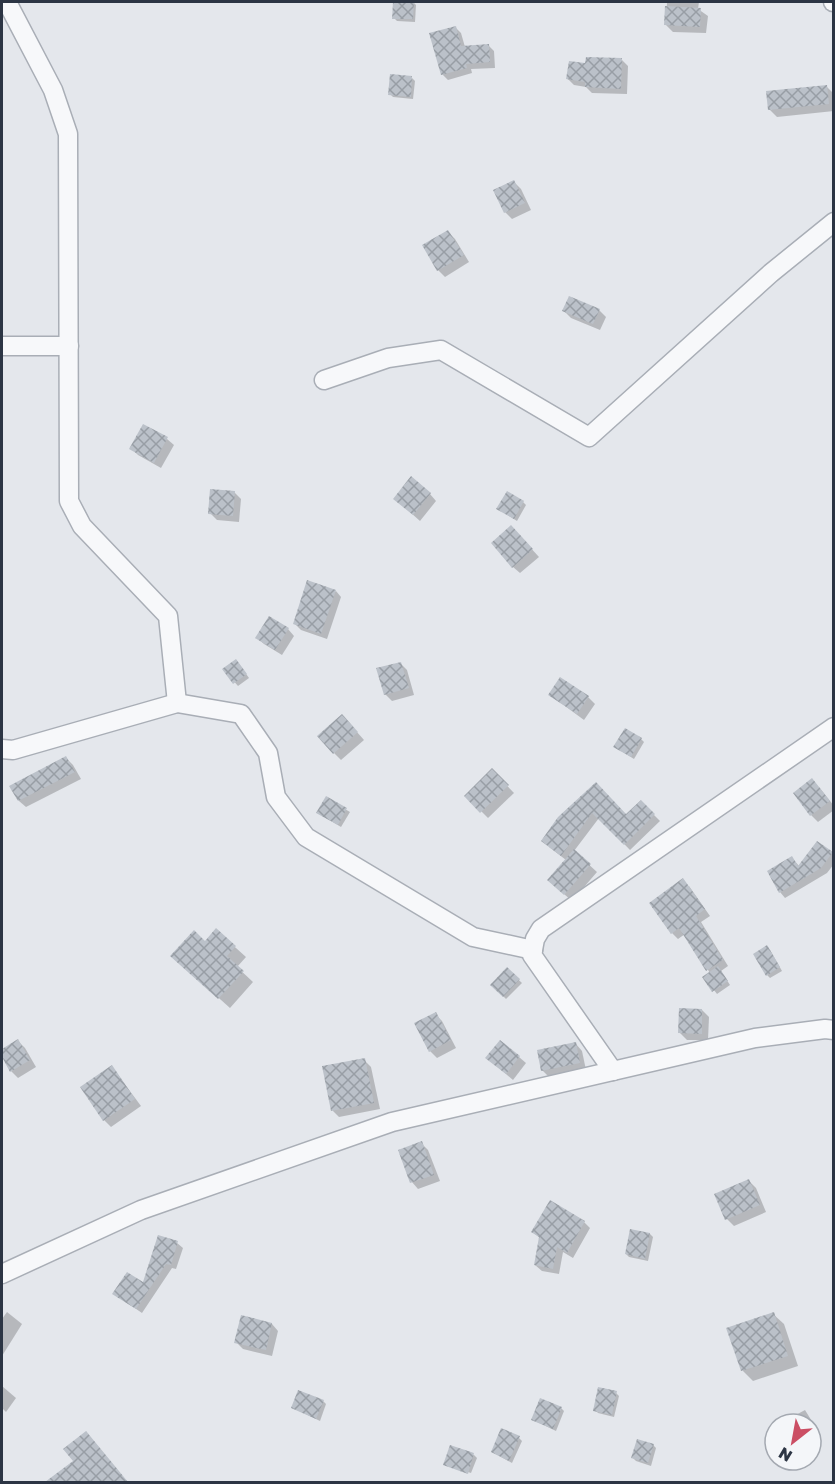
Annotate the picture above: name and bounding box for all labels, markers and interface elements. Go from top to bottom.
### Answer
north arrow [763,1412,823,1472]
text: N [775,1443,796,1467]

